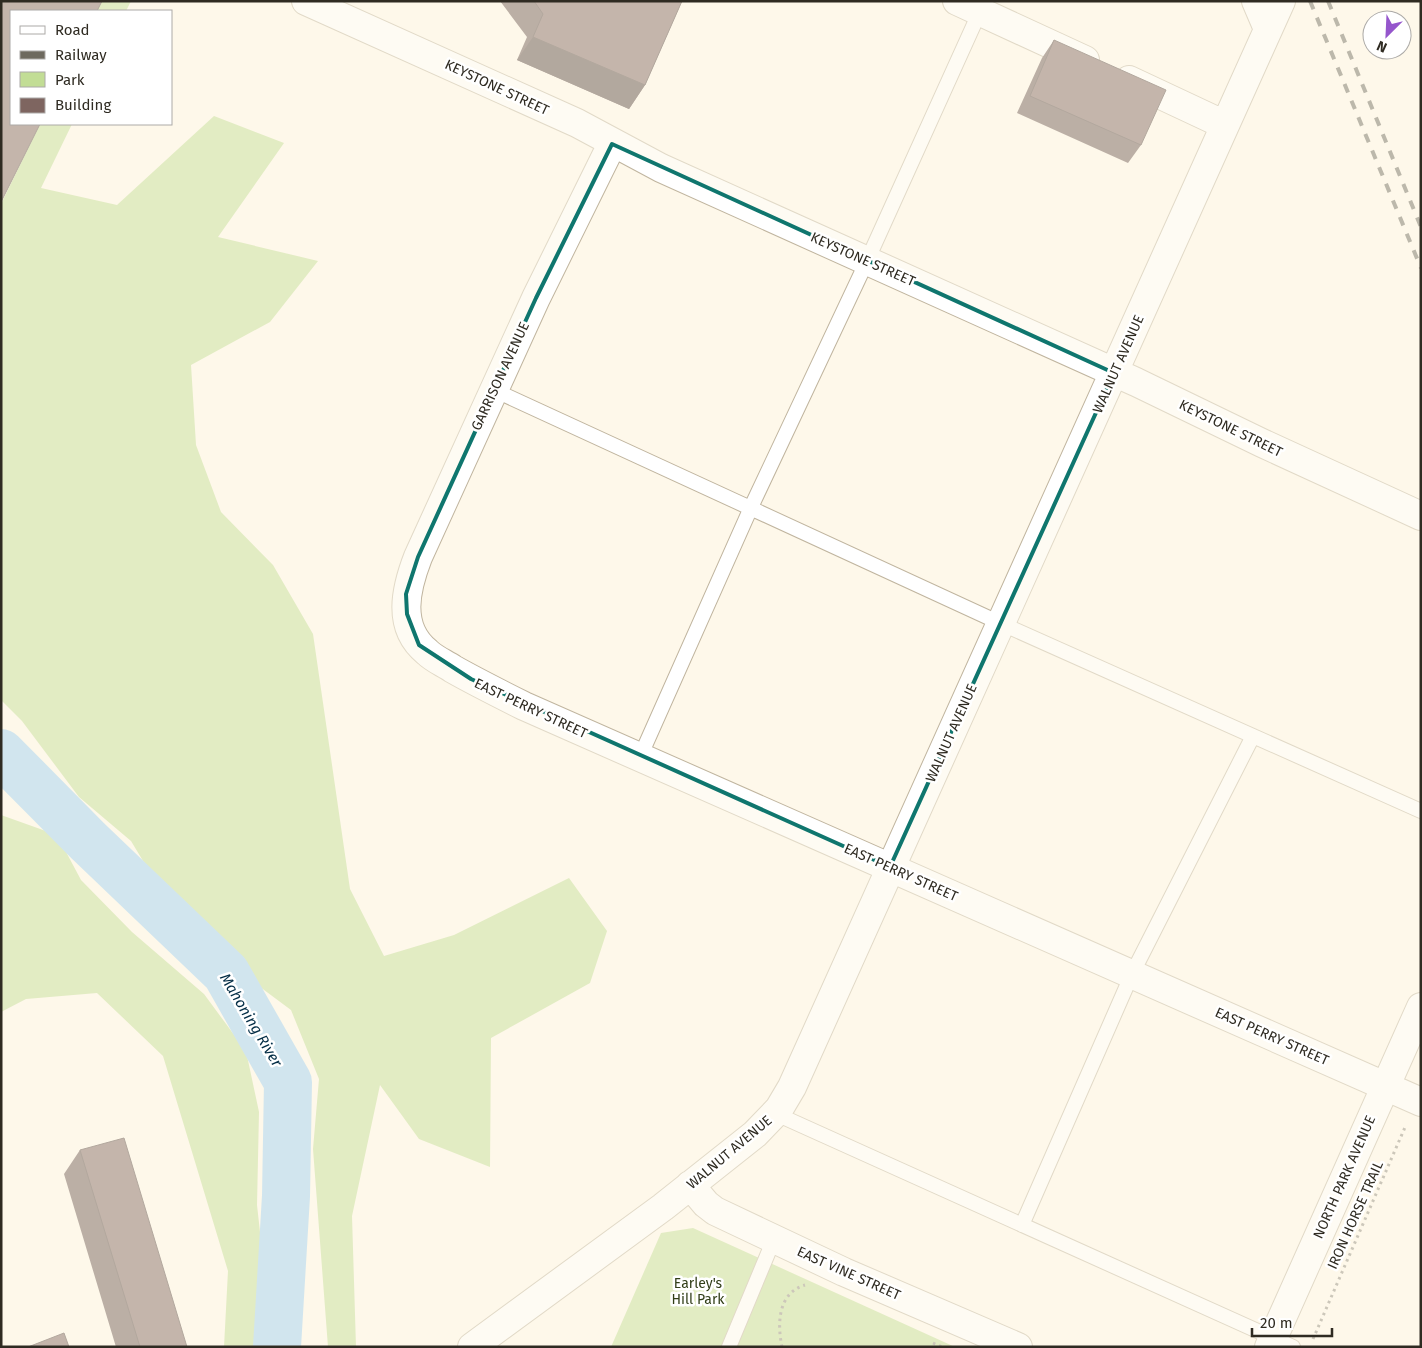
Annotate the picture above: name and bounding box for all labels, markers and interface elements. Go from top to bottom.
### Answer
legend [10,10,172,125]
north arrow [1362,10,1412,60]
text: Road [55,21,90,39]
text: N [1374,37,1390,56]
text: Railway [55,46,107,64]
street label: KEYSTONE STREET [442,56,552,119]
text: Park [55,71,85,89]
text: Building [55,96,111,114]
street label: KEYSTONE STREET [808,229,918,290]
street label: WALNUT AVENUE [1089,312,1148,416]
street label: GARRISON AVENUE [468,319,533,433]
street label: KEYSTONE STREET [1176,396,1286,461]
street label: EAST PERRY STREET [472,675,591,742]
street label: WALNUT AVENUE [922,681,981,785]
street label: EAST PERRY STREET [841,840,961,905]
water label: Mahoning River [216,970,287,1071]
street label: EAST PERRY STREET [1212,1004,1332,1069]
street label: WALNUT AVENUE [683,1112,775,1193]
street label: NORTH PARK AVENUE [1310,1113,1379,1241]
street label: IRON HORSE TRAIL [1324,1158,1387,1272]
street label: EAST VINE STREET [794,1243,904,1304]
park label: Earley's Hill Park [672,1275,725,1308]
scale bar [1252,1306,1332,1338]
text: 20 m [1260,1314,1293,1332]

